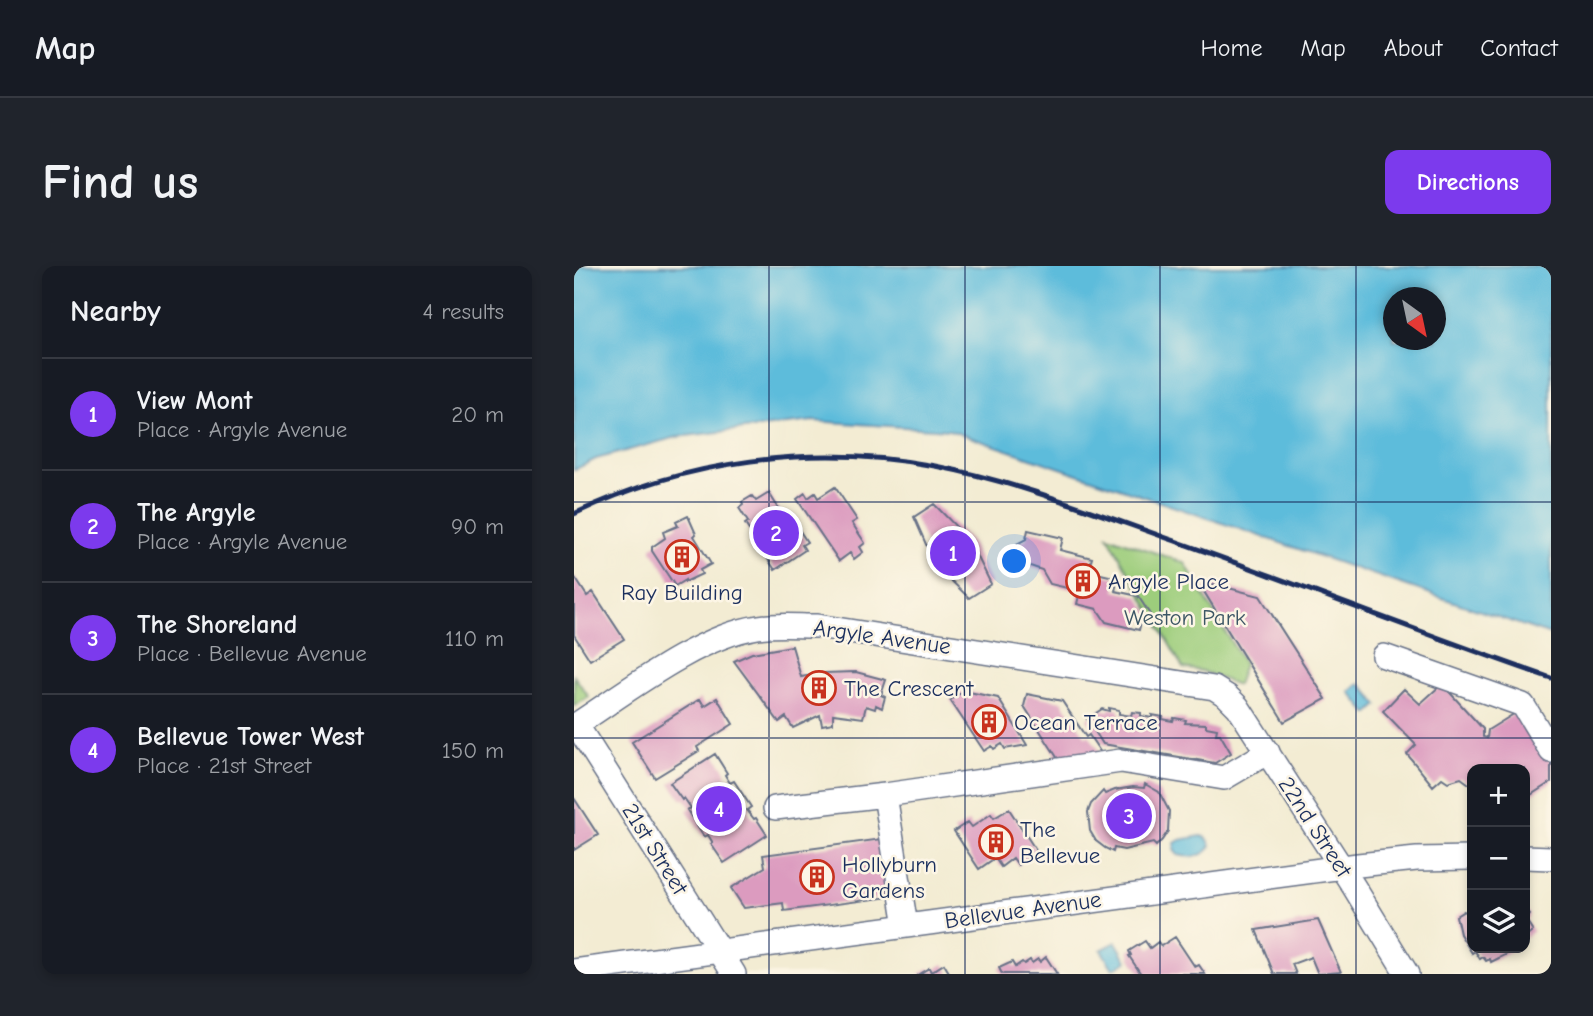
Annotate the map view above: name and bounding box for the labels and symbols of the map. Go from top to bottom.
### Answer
north arrow [1383,287,1446,350]
pin: 2 [753,507,799,559]
pin: 1 [930,527,976,579]
building icon: Ray Building [663,538,701,576]
your location [997,544,1031,578]
building icon: Argyle Place [1064,562,1102,600]
place label: Argyle Place [1108,568,1229,595]
place label: Ray Building [621,579,743,606]
park label: Weston Park [1124,604,1246,631]
street label: Argyle Avenue [812,614,952,660]
building icon: The Crescent [800,669,838,707]
place label: The Crescent [844,675,975,702]
building icon: Ocean Terrace [970,703,1008,741]
place label: Ocean Terrace [1014,709,1158,736]
street label: 22nd Street [1273,772,1358,883]
pin: 4 [696,783,742,835]
pin: 3 [1106,790,1152,842]
street label: 21st Street [616,798,694,901]
place label: The Bellevue [1020,816,1100,869]
building icon: The Bellevue [977,823,1015,861]
place label: Hollyburn Gardens [842,851,937,904]
building icon: Hollyburn Gardens [798,858,836,896]
street label: Bellevue Avenue [943,886,1103,934]

